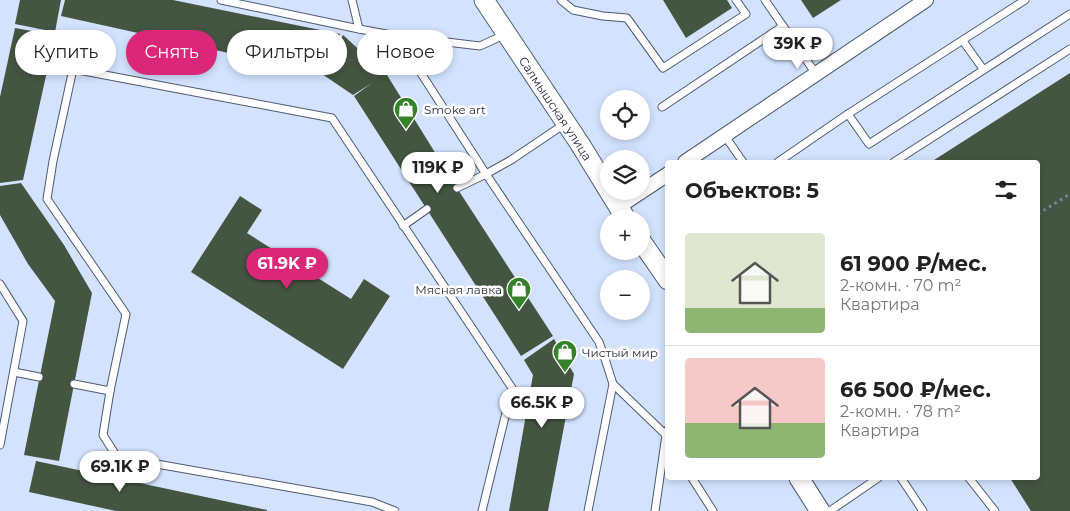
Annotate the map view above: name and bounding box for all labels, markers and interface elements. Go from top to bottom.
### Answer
pin: 39K ₽ [763,28,833,70]
chip: Купить [15,30,116,75]
chip: Снять [126,30,217,75]
chip: Фильтры [227,30,347,75]
chip: Новое [357,30,453,75]
text: 39K ₽ [774,34,822,53]
street label: Салмышская улица [516,53,596,163]
map controls [600,90,650,320]
button: locate [600,90,650,140]
shop icon: Smoke art [393,96,419,130]
place label: Smoke art [424,102,486,117]
button: layers [600,150,650,200]
pin: 119K ₽ [397,152,479,194]
text: 119K ₽ [412,158,464,177]
icon: filters [992,176,1020,204]
text: Объектов: 5 [685,178,819,203]
button: + [600,210,650,260]
pin: 61.9K ₽ [241,248,333,290]
text: 61 900 ₽/мес. [840,251,987,276]
icon: home [725,253,785,313]
text: 61.9K ₽ [257,254,317,273]
button: − [600,270,650,320]
shop icon: Мясная лавка [506,276,532,310]
text: 2-комн. · 70 m² [840,276,961,295]
place label: Мясная лавка [415,282,502,297]
text: Квартира [840,295,920,314]
shop icon: Чистый мир [552,339,578,373]
place label: Чистый мир [582,345,658,360]
text: 66 500 ₽/мес. [840,377,991,402]
icon: home [725,378,785,438]
pin: 66.5K ₽ [496,386,588,429]
text: 66.5K ₽ [510,393,574,412]
text: 2-комн. · 78 m² [840,402,961,421]
text: Квартира [840,421,920,440]
pin: 69.1K ₽ [74,450,166,493]
text: 69.1K ₽ [90,457,150,476]

